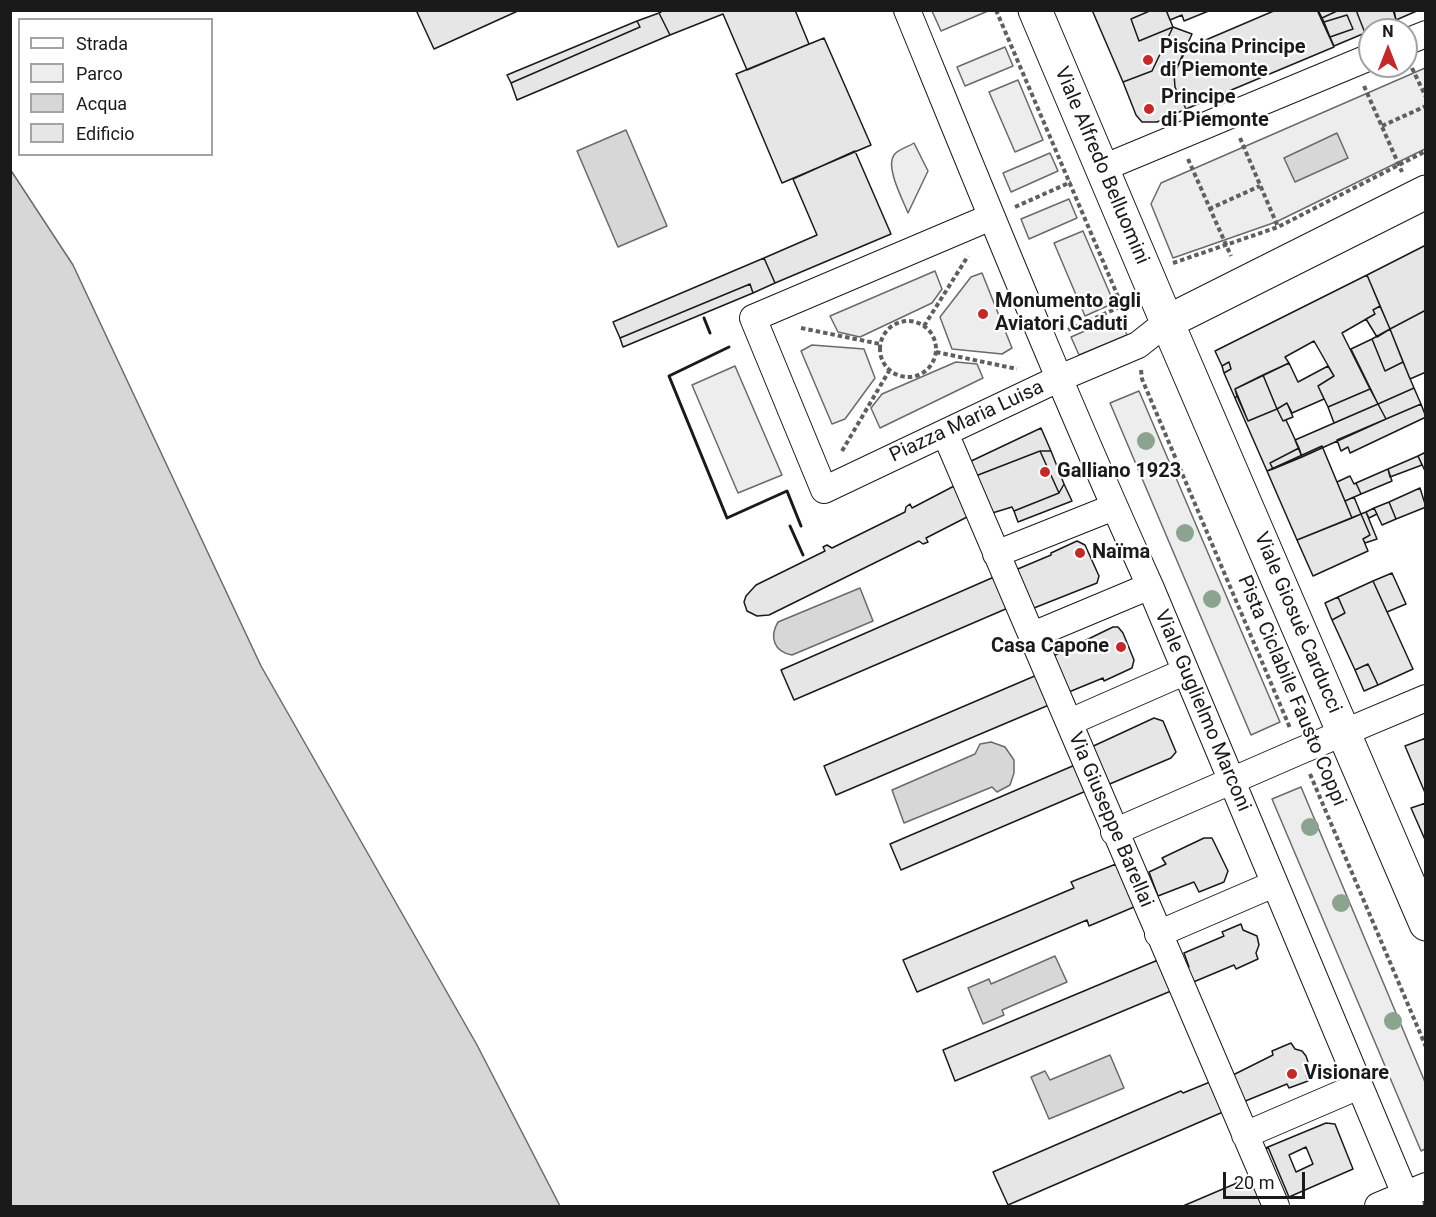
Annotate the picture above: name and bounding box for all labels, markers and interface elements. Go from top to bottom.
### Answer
legend [18,18,213,156]
north arrow [1358,18,1418,78]
text: N [1382,22,1394,41]
text: Strada [76,33,128,54]
place label: Piscina Principe di Piemonte [1160,36,1306,83]
marker: Piscina Principe di Piemonte [1141,53,1155,67]
text: Parco [76,63,123,84]
street label: Viale Alfredo Belluomini [1049,64,1153,268]
place label: Principe di Piemonte [1161,86,1269,133]
text: Acqua [76,93,127,114]
marker: Principe di Piemonte [1142,102,1156,116]
text: Edificio [76,123,135,144]
place label: Monumento agli Aviatori Caduti [995,290,1141,337]
marker: Monumento agli Aviatori Caduti [976,307,990,321]
street label: Piazza Maria Luisa [886,376,1048,468]
place label: Galliano 1923 [1057,460,1181,484]
marker: Galliano 1923 [1038,465,1052,479]
street label: Viale Giosuè Carducci [1248,529,1346,717]
place label: Naïma [1092,541,1150,565]
marker: Naïma [1073,546,1087,560]
street label: Pista Ciclabile Fausto Coppi [1231,572,1351,810]
street label: Viale Guglielmo Marconi [1149,607,1255,815]
place label: Casa Capone [991,635,1109,659]
marker: Casa Capone [1114,640,1128,654]
street label: Via Giuseppe Barellai [1062,729,1158,911]
place label: Visionare [1304,1062,1389,1086]
marker: Visionare [1285,1067,1299,1081]
scale bar [1226,1160,1308,1198]
text: 20 m [1234,1172,1274,1193]

